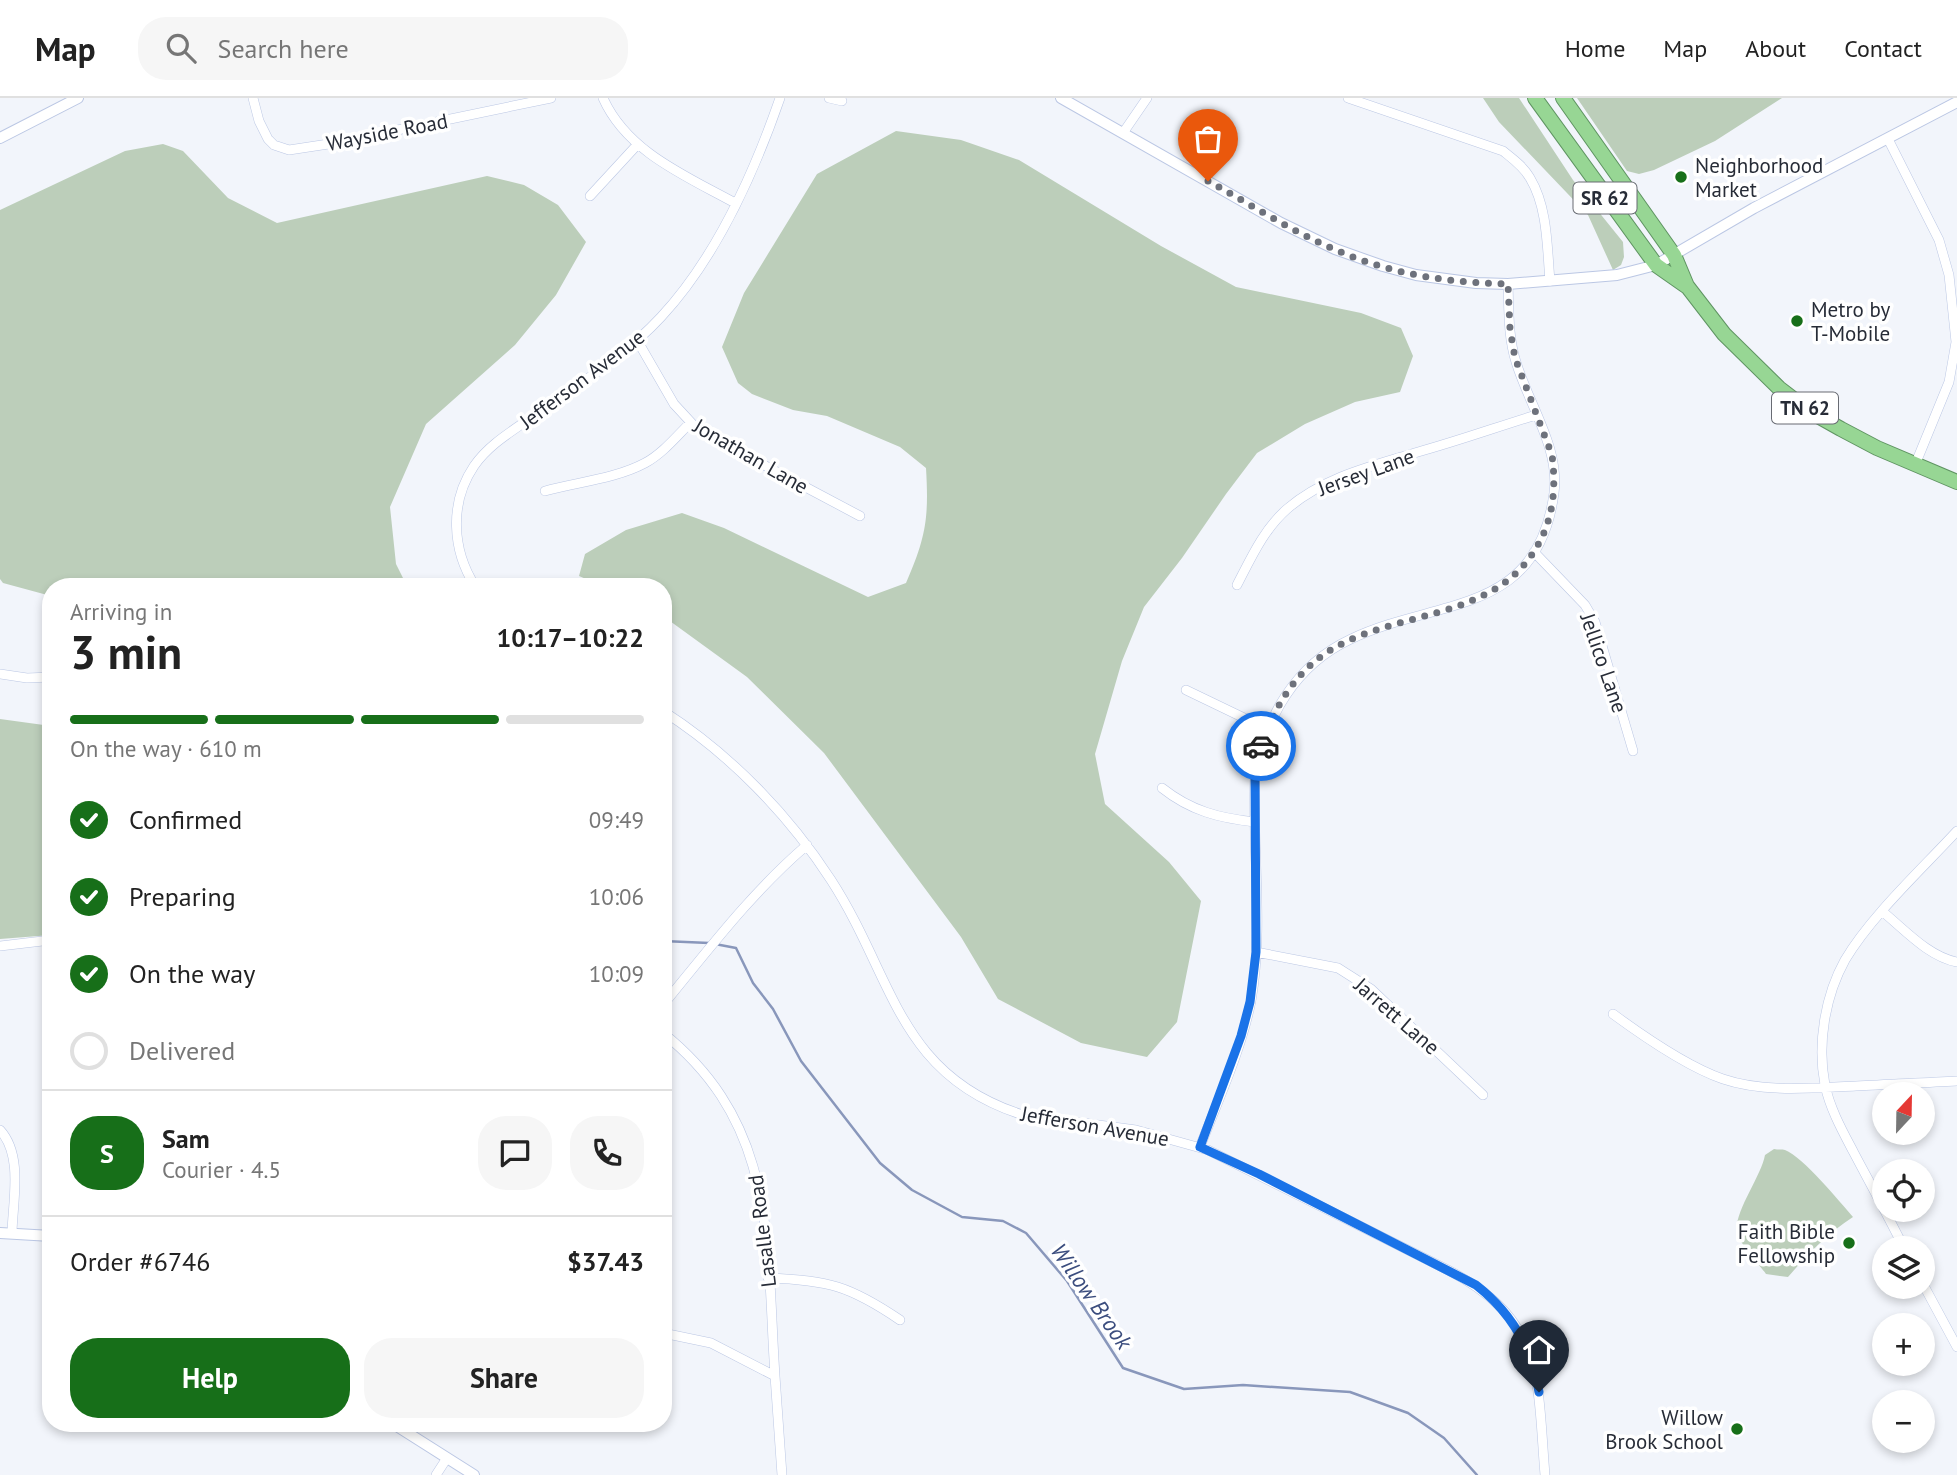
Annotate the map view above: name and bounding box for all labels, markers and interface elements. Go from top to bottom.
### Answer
search box [138,17,628,80]
text: Map [35,27,96,70]
icon: search [162,29,200,67]
text: Search here [218,32,349,65]
text: Home [1565,33,1625,64]
text: Map [1663,33,1707,64]
text: About [1745,33,1806,64]
text: Contact [1844,33,1922,64]
street label: Wayside Road [324,107,450,157]
pin [1178,109,1238,181]
icon: bag [1189,120,1227,158]
place label: Neighborhood Market [1695,152,1823,203]
marker: Neighborhood Market [1673,169,1689,185]
road number: SR 62 [1574,183,1636,214]
place label: Metro by T-Mobile [1811,296,1890,347]
marker: Metro by T-Mobile [1789,313,1805,329]
street label: Jefferson Avenue [513,323,650,435]
road number: TN 62 [1772,392,1838,424]
street label: Jonathan Lane [688,412,813,500]
street label: Jersey Lane [1313,442,1418,502]
text: Arriving in [70,597,172,626]
street label: Jellico Lane [1574,609,1634,716]
text: 10:17–10:22 [497,621,644,654]
text: 3 min [70,622,182,682]
courier [1226,711,1296,781]
icon: car [1242,727,1280,765]
text: On the way · 610 m [70,734,262,763]
icon: check [70,801,108,839]
text: Confirmed [129,803,242,836]
text: 09:49 [589,805,644,834]
icon: check [70,878,108,916]
text: Preparing [129,880,236,913]
text: 10:06 [589,882,644,911]
icon: check [70,955,108,993]
text: On the way [129,957,255,990]
text: 10:09 [589,959,644,988]
street label: Jarrett Lane [1348,971,1445,1060]
text: Delivered [129,1034,235,1067]
north arrow [1872,1082,1936,1144]
map controls [1872,1082,1935,1453]
street label: Jefferson Avenue [1018,1100,1171,1152]
button: chat [478,1116,552,1190]
button: phone [570,1116,644,1190]
text: Sam [162,1122,210,1155]
text: S [100,1137,114,1170]
text: Courier · 4.5 [162,1155,281,1184]
button: locate [1872,1159,1935,1222]
street label: Lasalle Road [742,1173,782,1289]
place label: Faith Bible Fellowship [1737,1218,1835,1269]
marker: Faith Bible Fellowship [1841,1235,1857,1251]
button: layers [1872,1236,1935,1299]
water label: Willow Brook [1045,1237,1140,1356]
text: Order #6746 [70,1245,210,1278]
text: $37.43 [567,1245,644,1278]
button: + [1872,1313,1935,1376]
pin [1509,1320,1569,1392]
icon: home [1520,1331,1558,1369]
button: Help [70,1338,350,1418]
button: Share [364,1338,644,1418]
button: − [1872,1390,1935,1453]
place label: Willow Brook School [1605,1404,1724,1455]
marker: Willow Brook School [1729,1421,1745,1437]

